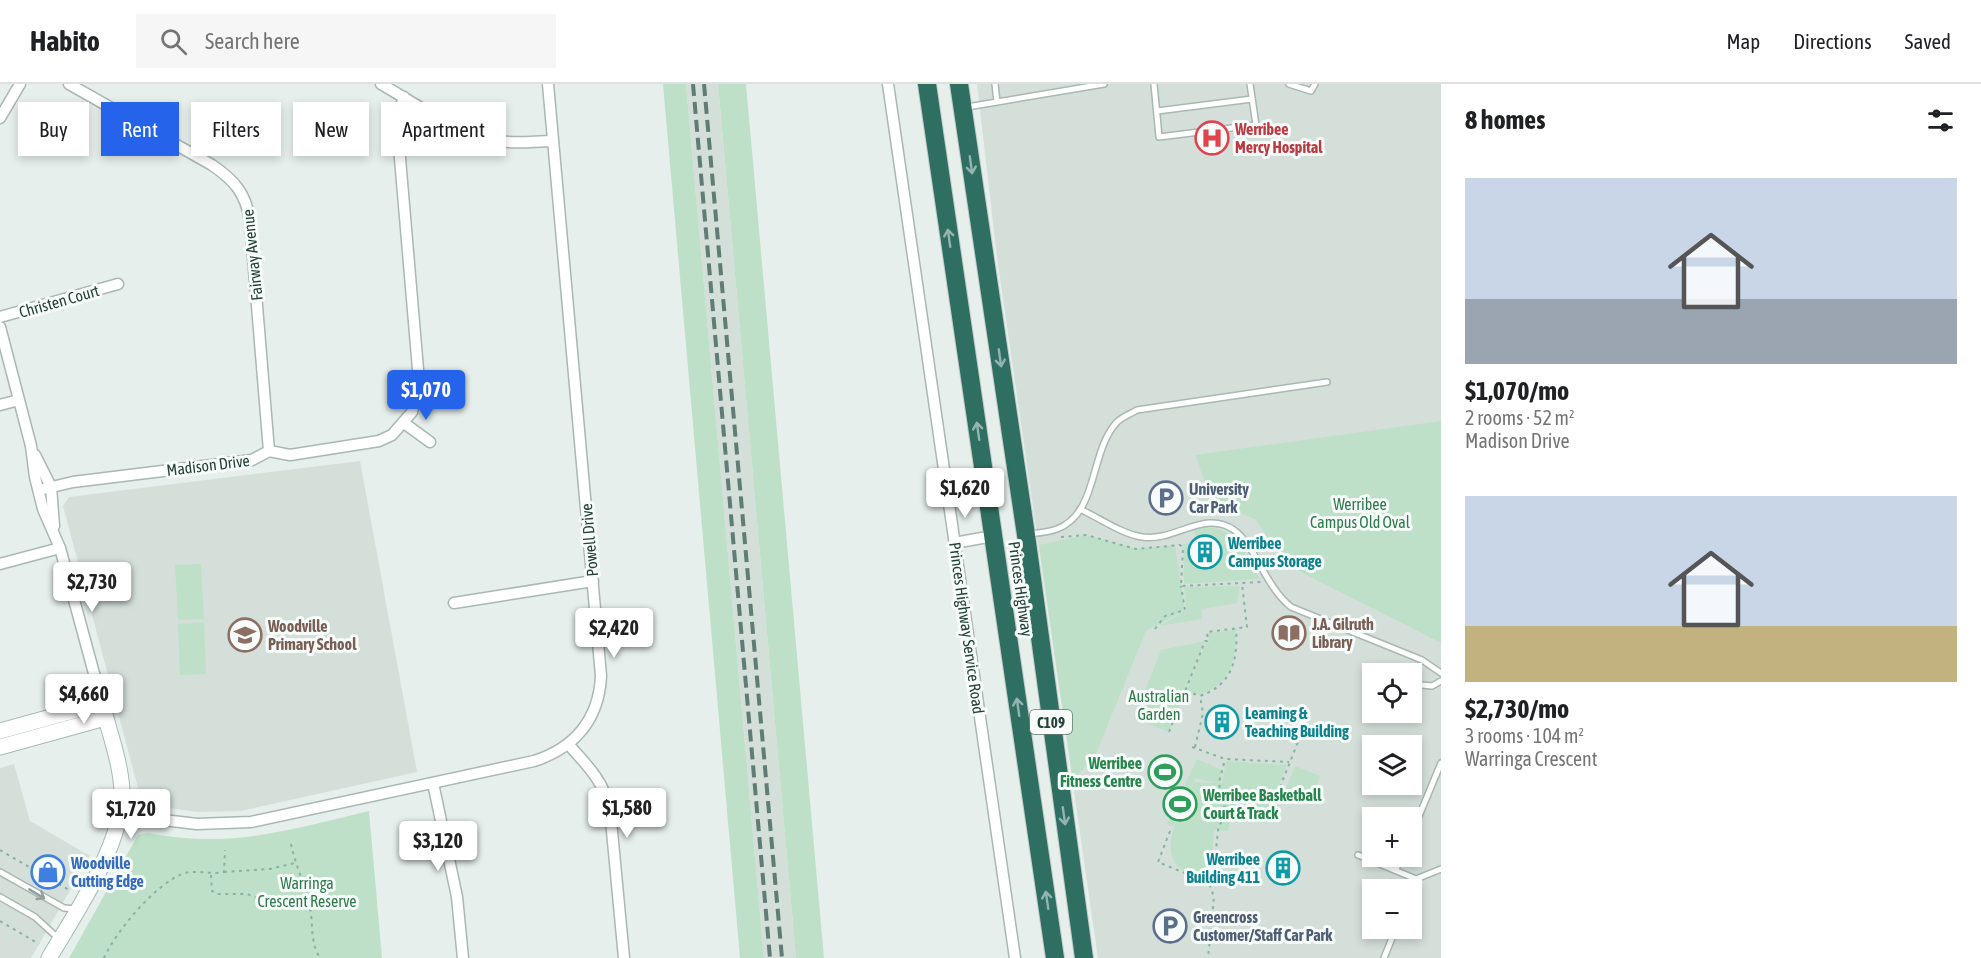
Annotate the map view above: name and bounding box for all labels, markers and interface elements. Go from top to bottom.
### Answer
search box [136,14,556,68]
text: Habito [30,25,100,57]
icon: search [157,25,190,58]
text: Search here [205,28,300,54]
text: Map [1726,29,1760,53]
text: Directions [1793,29,1872,53]
text: Saved [1905,29,1951,53]
chip: Buy [18,102,89,156]
chip: Rent [101,102,179,156]
chip: Filters [191,102,281,156]
chip: New [293,102,369,156]
chip: Apartment [381,102,506,156]
icon: filters [1924,104,1957,137]
text: 8 homes [1465,105,1545,135]
hospital icon: Werribee Mercy Hospital [1194,120,1230,156]
place label: Werribee Mercy Hospital [1234,120,1323,156]
one-way arrow [965,155,976,175]
street label: Fairway Avenue [238,208,267,302]
icon: home [1657,217,1765,325]
one-way arrow [944,229,955,249]
street label: Christen Court [17,281,101,321]
one-way arrow [994,348,1005,367]
pin: $1,070 [377,370,475,421]
text: $1,070/mo [1465,376,1569,406]
text: $1,070 [401,378,451,401]
text: 2 rooms · 52 m² [1465,406,1575,429]
one-way arrow [972,422,983,442]
text: Madison Drive [1465,429,1570,452]
street label: Madison Drive [165,451,251,479]
pin: $1,620 [916,468,1014,519]
text: $1,620 [940,476,990,499]
parking icon: University Car Park [1148,480,1184,516]
place label: University Car Park [1189,480,1249,516]
park label: Werribee Campus Old Oval [1310,495,1411,532]
street label: Powell Drive [577,503,601,577]
building icon: Werribee Campus Storage [1187,534,1223,570]
place label: Werribee Campus Storage [1227,534,1322,570]
icon: home [1657,535,1765,643]
street label: Princes Highway [1004,540,1037,638]
street label: Princes Highway Service Road [945,541,988,715]
pin: $2,730 [43,562,141,613]
text: $2,730 [67,570,117,593]
pin: $2,420 [565,608,663,659]
library icon: J.A. Gilruth Library [1271,615,1307,651]
place label: J.A. Gilruth Library [1311,615,1374,651]
text: $2,420 [589,616,639,639]
school or university icon: Woodville Primary School [227,617,263,653]
place label: Woodville Primary School [267,617,357,653]
map controls [1362,663,1422,939]
button: locate [1362,663,1422,723]
pin: $4,660 [35,674,133,725]
text: $4,660 [59,682,109,705]
park label: Australian Garden [1129,687,1189,723]
text: $2,730/mo [1465,694,1569,724]
one-way arrow [1013,698,1024,718]
building icon: Learning & Teaching Building [1204,704,1240,740]
place label: Learning & Teaching Building [1245,704,1349,740]
road number: C109 [1030,710,1072,734]
text: 3 rooms · 104 m² [1465,724,1584,747]
button: layers [1362,735,1422,795]
text: Warringa Crescent [1465,747,1598,770]
place label: Werribee Fitness Centre [1060,754,1142,790]
sports icon: Werribee Fitness Centre [1147,754,1183,790]
sports icon: Werribee Basketball Court & Track [1162,786,1198,822]
place label: Werribee Basketball Court & Track [1202,786,1322,822]
pin: $1,580 [578,788,676,839]
pin: $1,720 [82,789,180,840]
text: $1,580 [602,796,652,819]
text: $1,720 [106,797,156,820]
one-way arrow [1059,805,1070,825]
button: + [1362,807,1422,867]
pin: $3,120 [389,821,487,872]
text: $3,120 [413,829,463,852]
place label: Werribee Building 411 [1186,850,1260,886]
building icon: Werribee Building 411 [1265,850,1301,886]
shop icon: Woodville Cutting Edge [30,854,66,890]
place label: Woodville Cutting Edge [70,854,144,890]
park label: Warringa Crescent Reserve [257,874,357,910]
button: − [1362,879,1422,939]
one-way arrow [28,889,45,901]
one-way arrow [1041,891,1052,911]
parking icon: Greencross Customer/Staff Car Park [1152,908,1188,944]
place label: Greencross Customer/Staff Car Park [1193,908,1333,944]

